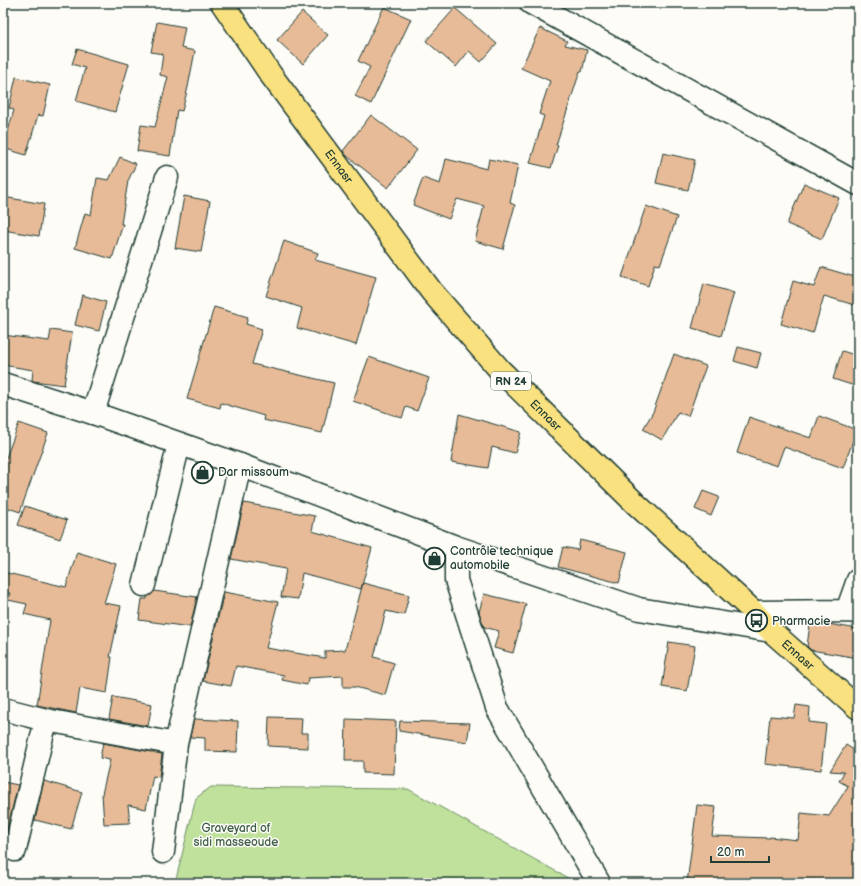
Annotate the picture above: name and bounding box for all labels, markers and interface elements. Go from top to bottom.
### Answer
street label: Ennasr [321,147,356,187]
road number: RN 24 [491,372,531,390]
street label: Ennasr [526,397,565,435]
shop icon: Dar missoum [190,459,216,485]
place label: Dar missoum [218,465,289,480]
place label: Contrôle technique automobile [450,544,553,573]
shop icon: Contrôle technique automobile [422,545,448,571]
bus stop icon: Pharmacie [743,608,769,634]
place label: Pharmacie [772,614,830,629]
street label: Ennasr [778,637,817,674]
park label: Graveyard of sidi masseoude [194,821,278,850]
scale bar [711,838,769,864]
text: 20 m [717,845,744,860]

